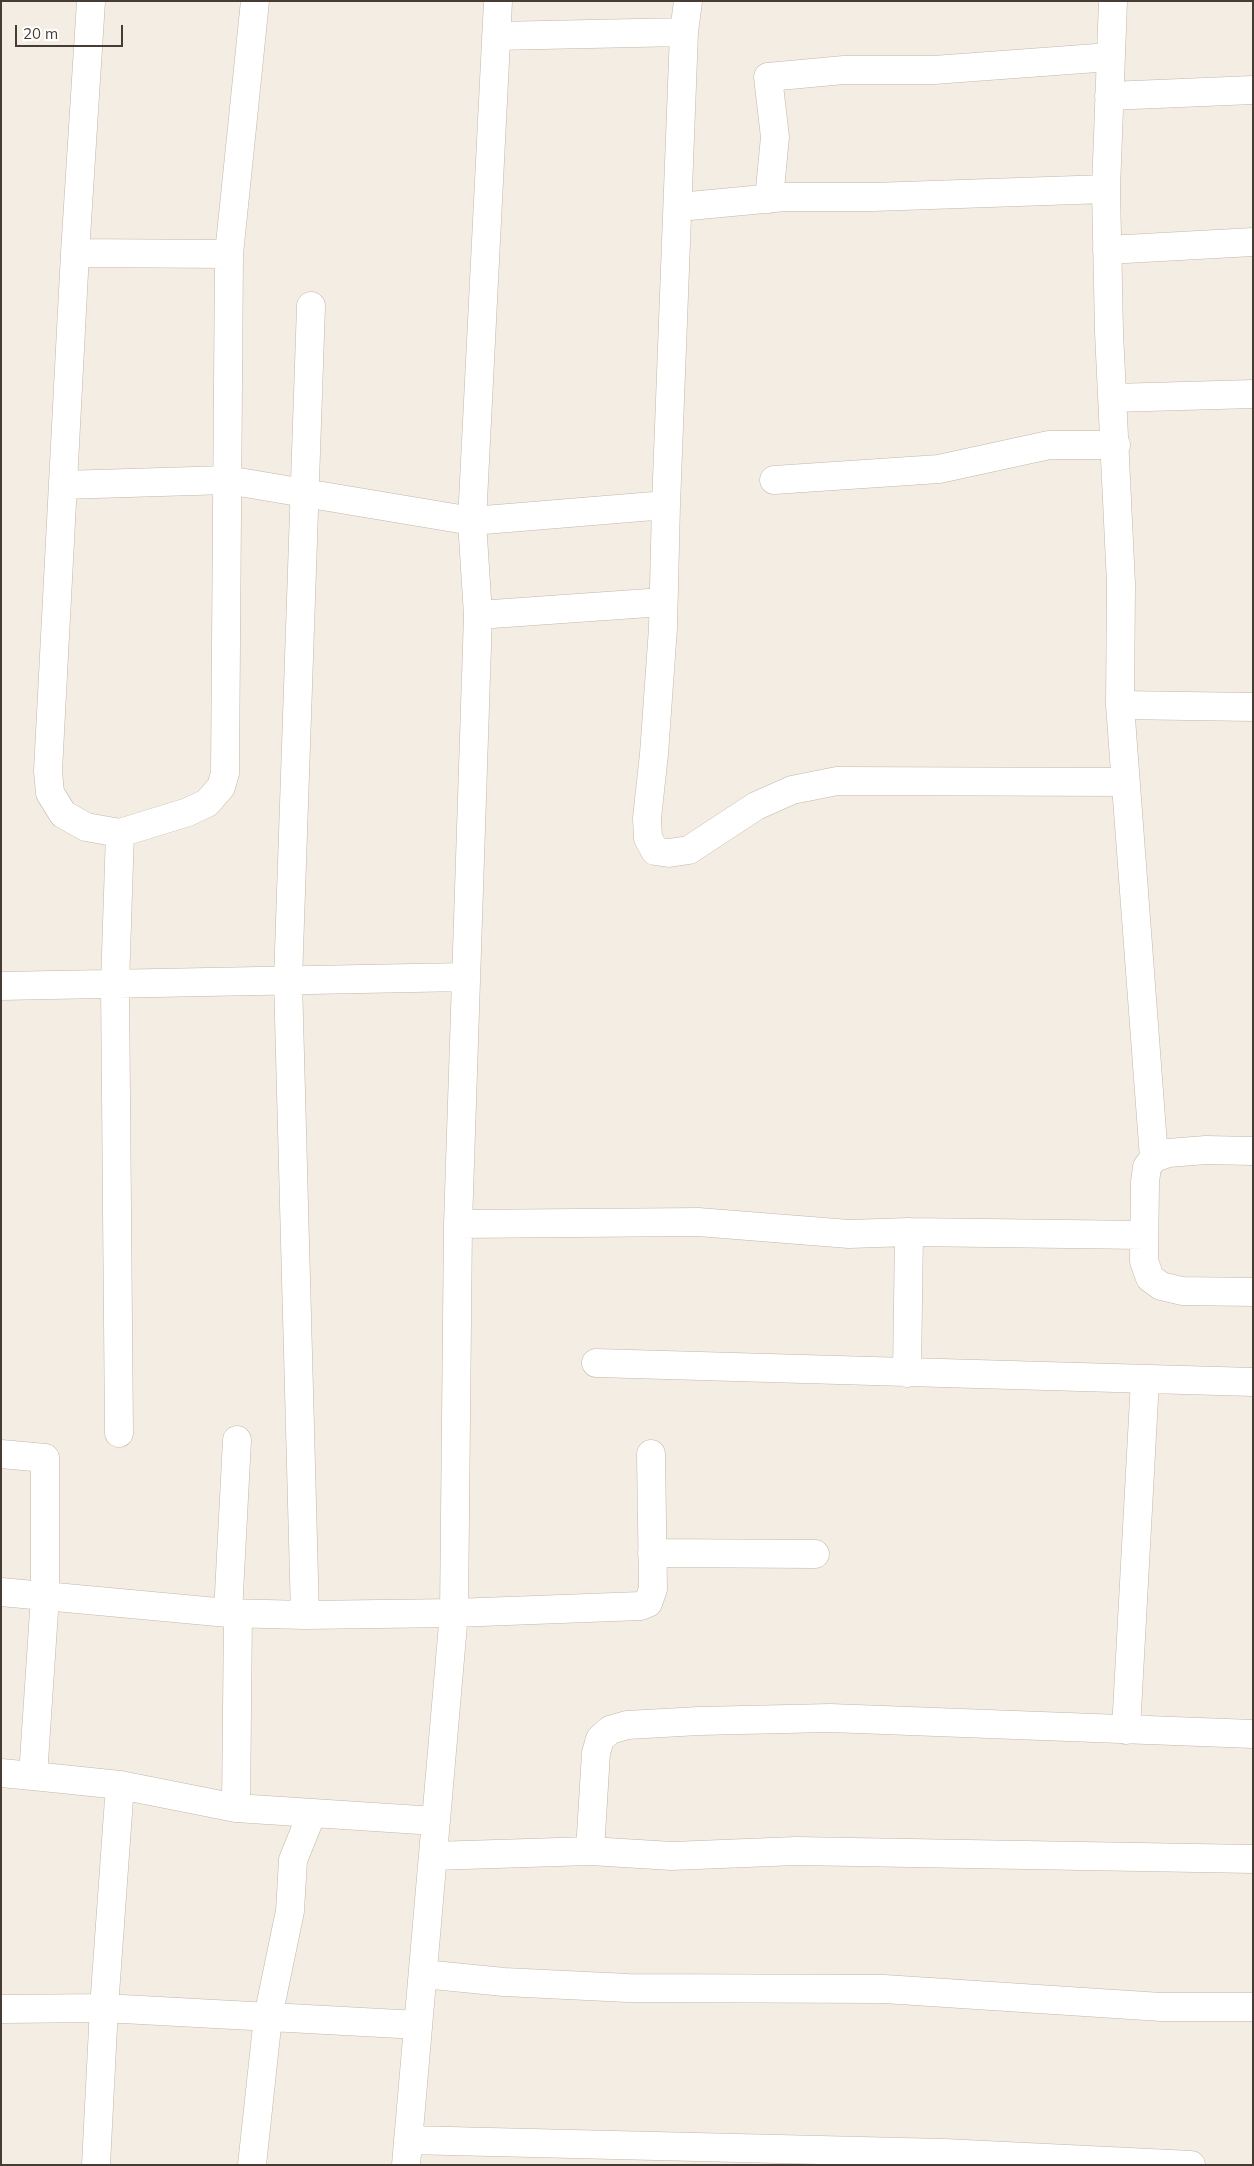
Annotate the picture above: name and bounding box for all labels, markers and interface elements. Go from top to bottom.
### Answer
scale bar [18,15,125,47]
text: 20 m [23,24,58,43]

